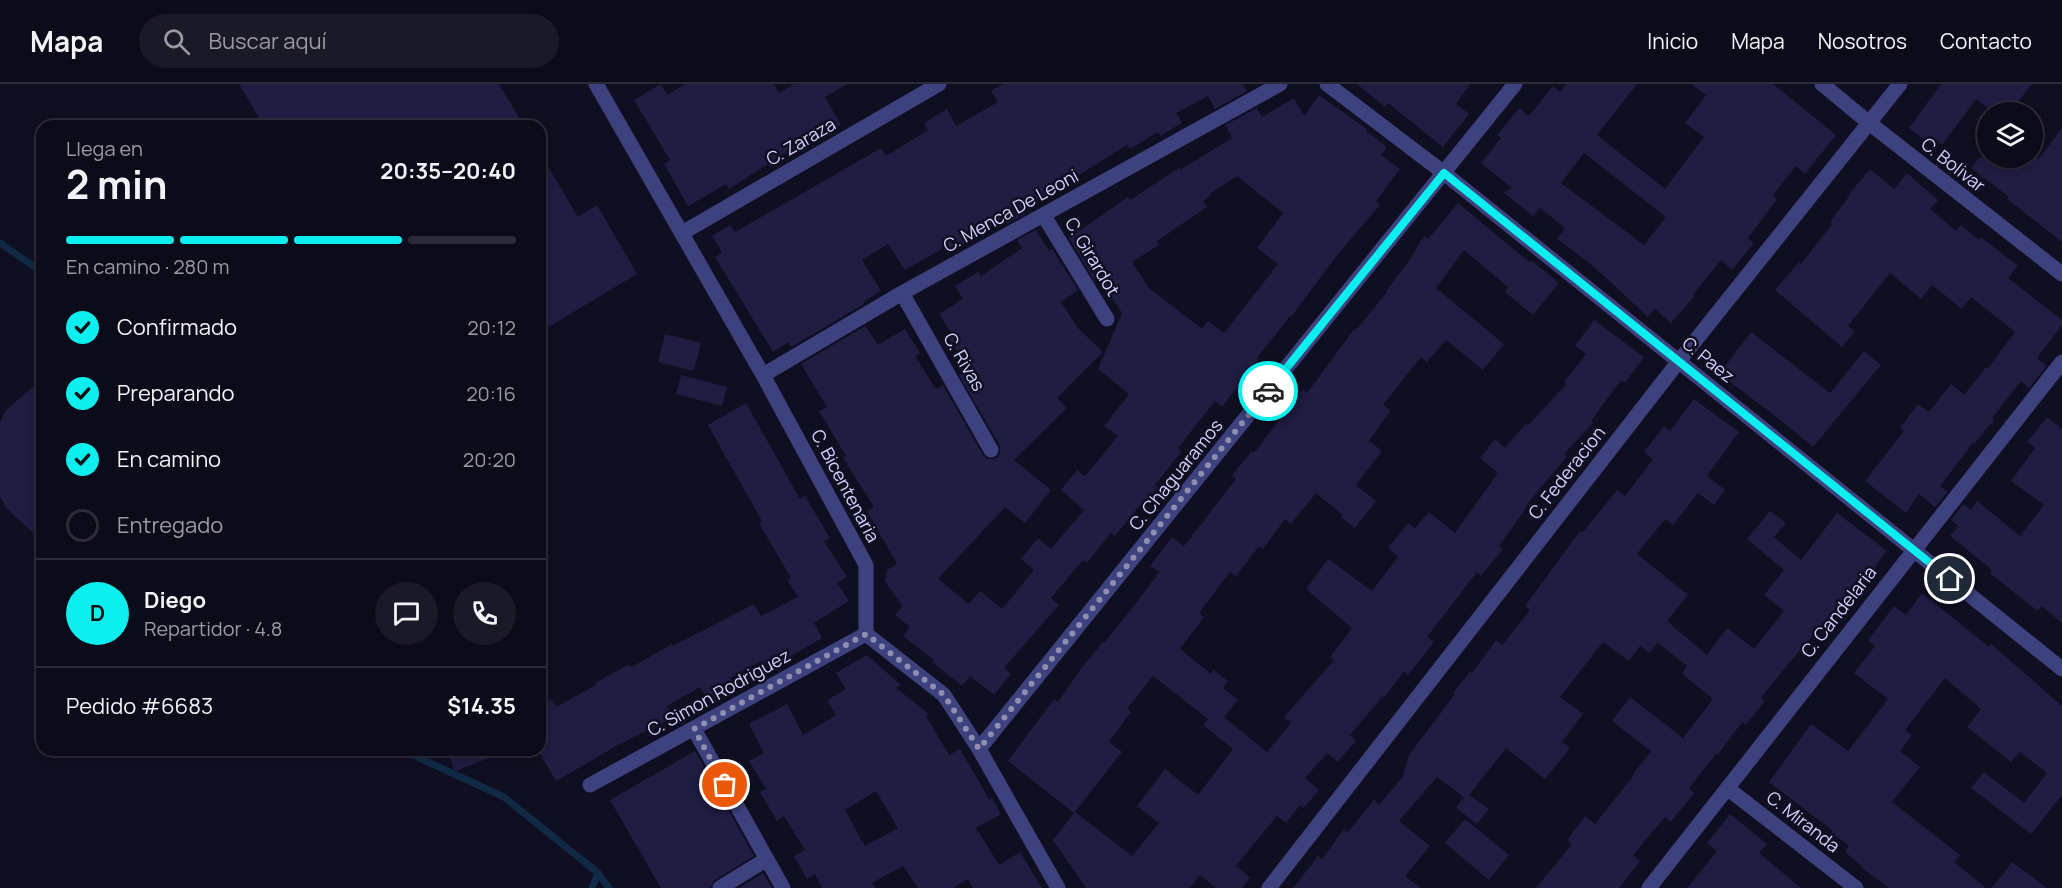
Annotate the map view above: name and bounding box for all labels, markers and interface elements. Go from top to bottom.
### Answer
search box [139,14,559,68]
text: Mapa [30,22,103,60]
icon: search [160,25,193,58]
text: Buscar aquí [208,26,327,56]
text: Inicio [1647,27,1698,55]
text: Mapa [1731,27,1785,55]
text: Nosotros [1818,27,1907,55]
text: Contacto [1940,27,2032,55]
map controls [1977,102,2043,168]
button: layers [1977,102,2043,168]
street label: C. Zaraza [761,112,840,171]
street label: C. Bolivar [1917,132,1991,197]
text: Llega en [66,135,143,162]
text: 20:35–20:40 [380,156,516,186]
text: 2 min [66,157,167,211]
street label: C. Menca De Leoni [939,163,1082,257]
street label: C. Girardot [1060,213,1126,300]
text: En camino · 280 m [66,253,229,280]
icon: check [66,311,99,344]
text: Confirmado [117,312,237,342]
text: 20:12 [467,314,516,341]
street label: C. Rivas [939,328,991,395]
street label: C. Paez [1678,331,1740,388]
courier [1238,361,1298,421]
icon: car [1252,375,1285,408]
icon: check [66,377,99,410]
text: Preparando [117,378,235,408]
text: 20:16 [466,380,516,407]
street label: C. Chaguaramos [1123,414,1227,535]
street label: C. Federacion [1522,421,1610,524]
street label: C. Bicentenaria [806,425,886,546]
icon: check [66,443,99,476]
text: En camino [117,444,221,474]
text: 20:20 [463,446,516,473]
text: Entregado [117,510,223,540]
pin [1924,553,1975,604]
street label: C. Candelaria [1795,561,1881,662]
icon: home [1933,562,1966,595]
button: chat [375,582,438,645]
button: phone [453,582,516,645]
text: Diego [144,585,206,615]
text: D [90,598,105,628]
text: Repartidor · 4.8 [144,615,282,642]
street label: C. Simon Rodriguez [643,643,794,741]
text: Pedido #6683 [66,691,213,721]
text: $14.35 [447,691,516,721]
pin [699,759,750,810]
icon: bag [708,768,741,801]
street label: C. Miranda [1762,785,1845,857]

